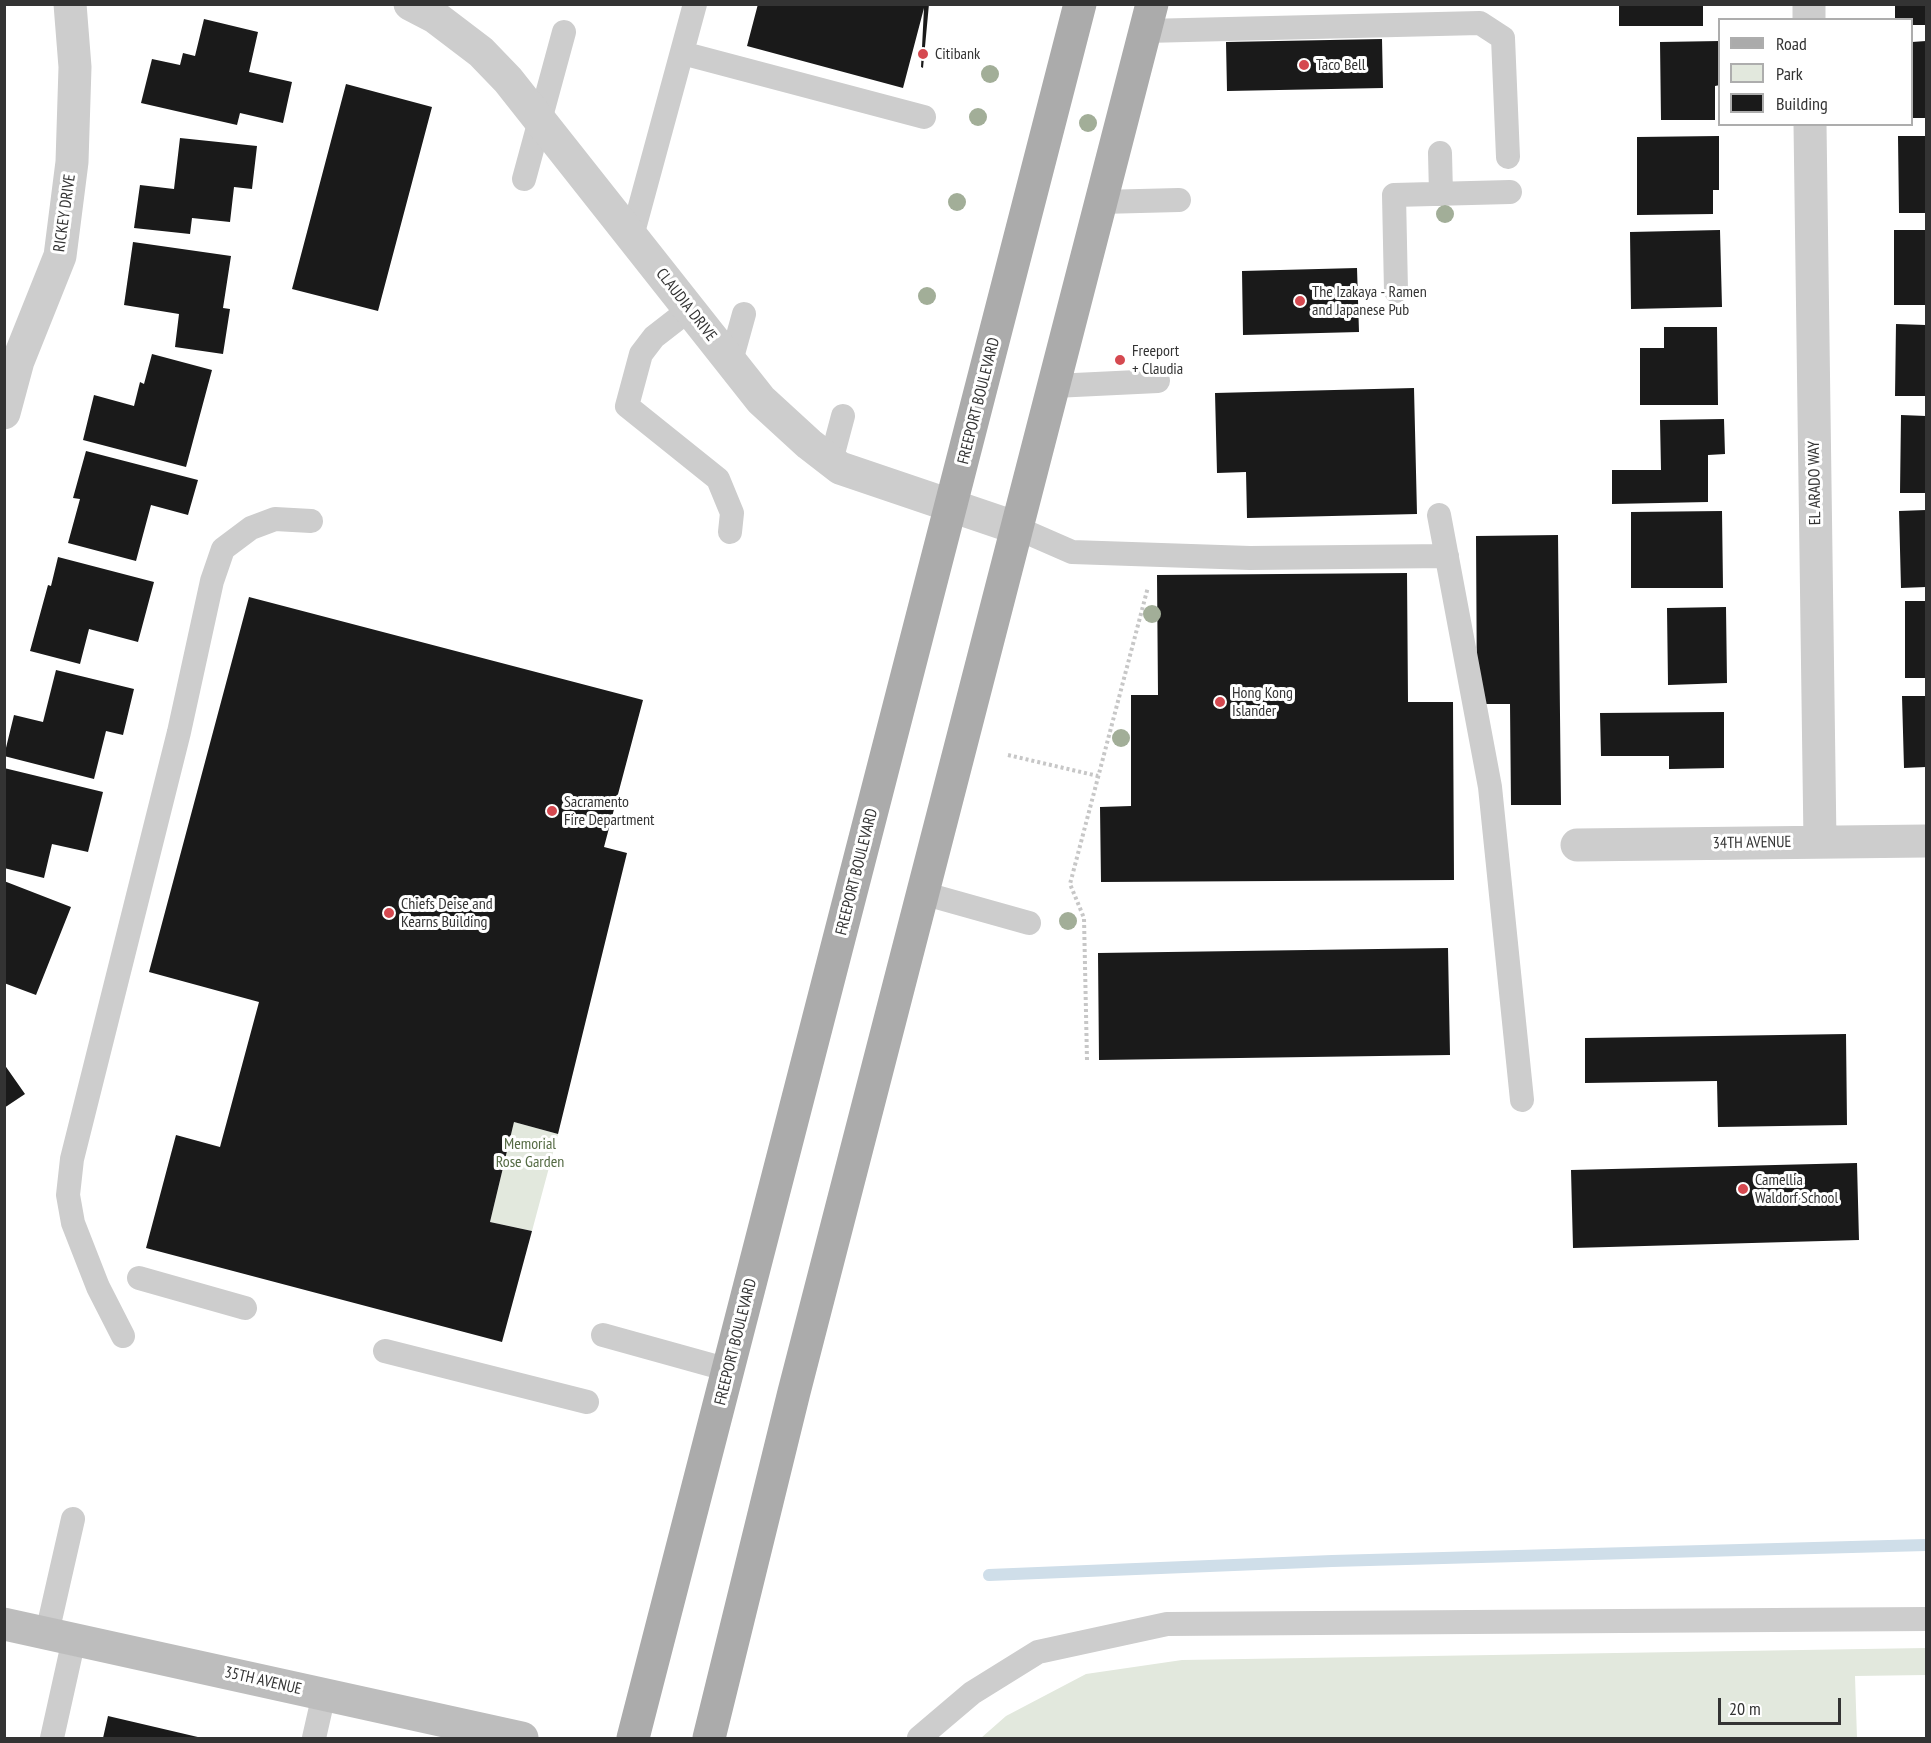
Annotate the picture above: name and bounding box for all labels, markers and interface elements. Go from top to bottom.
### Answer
legend [1718,18,1913,126]
text: Road [1776,32,1807,55]
place label: Citibank [935,44,980,64]
marker: Citibank [916,47,930,61]
place label: Taco Bell [1316,55,1366,75]
marker: Taco Bell [1297,58,1311,72]
text: Park [1776,62,1803,85]
text: Building [1776,92,1828,115]
street label: RICKEY DRIVE [50,173,80,253]
street label: CLAUDIA DRIVE [652,265,720,345]
place label: The Izakaya - Ramen and Japanese Pub [1312,282,1427,320]
marker: The Izakaya - Ramen and Japanese Pub [1293,294,1307,308]
street label: FREEPORT BOULEVARD [954,336,1004,466]
place label: Freeport + Claudia [1132,341,1183,379]
marker: Freeport + Claudia [1113,353,1127,367]
street label: EL ARADO WAY [1805,441,1825,525]
place label: Hong Kong Islander [1232,683,1293,721]
marker: Hong Kong Islander [1213,695,1227,709]
place label: Sacramento Fire Department [564,792,654,830]
marker: Sacramento Fire Department [545,804,559,818]
street label: FREEPORT BOULEVARD [832,807,882,937]
street label: 34TH AVENUE [1713,833,1791,853]
place label: Chiefs Deise and Kearns Building [401,894,493,932]
marker: Chiefs Deise and Kearns Building [382,906,396,920]
park label: Memorial Rose Garden [496,1134,564,1172]
place label: Camellia Waldorf School [1755,1170,1838,1208]
marker: Camellia Waldorf School [1736,1182,1750,1196]
street label: FREEPORT BOULEVARD [711,1277,761,1407]
street label: 35TH AVENUE [223,1663,303,1699]
scale bar [1721,1686,1844,1724]
text: 20 m [1729,1697,1761,1720]

